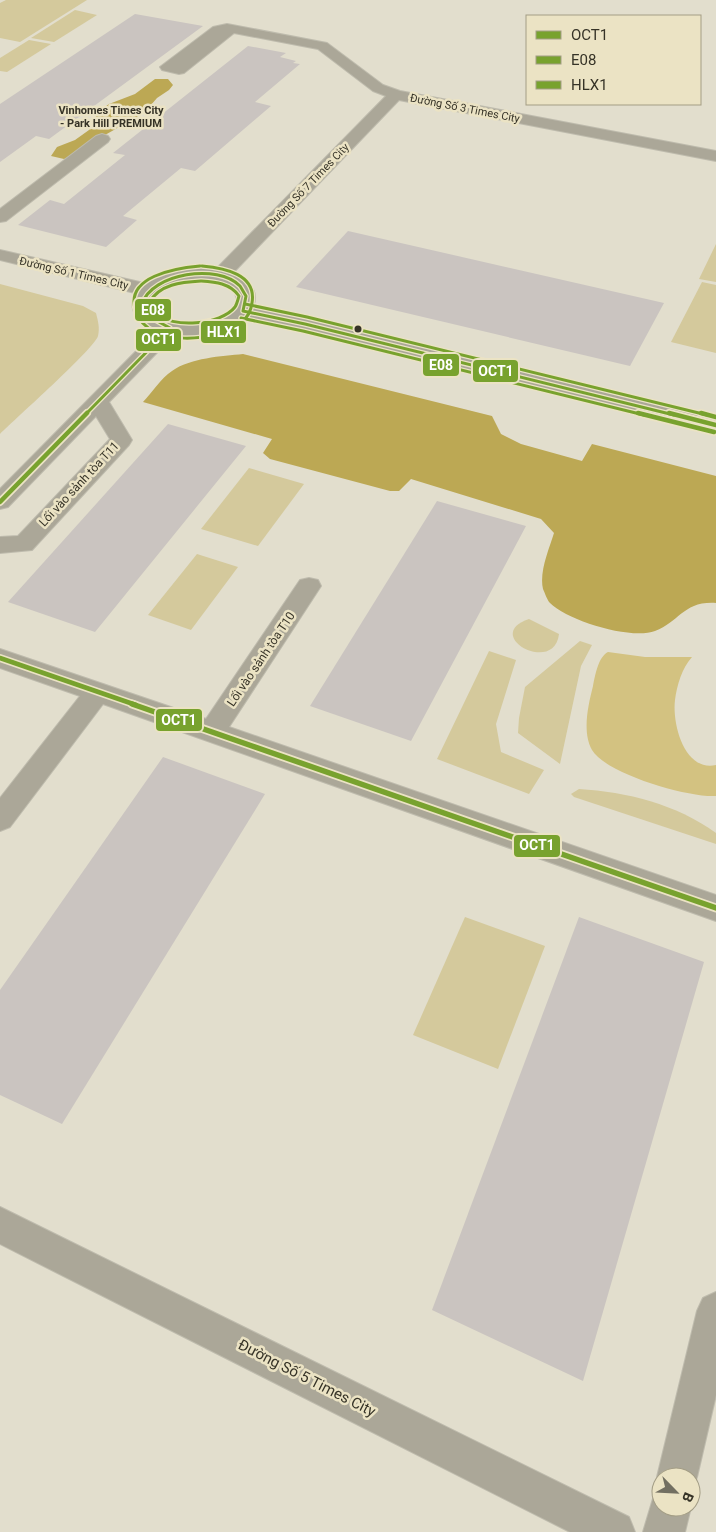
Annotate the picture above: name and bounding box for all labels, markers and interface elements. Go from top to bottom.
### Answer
legend [526,15,701,105]
text: OCT1 [571,26,608,44]
text: E08 [571,51,596,69]
text: HLX1 [571,76,608,94]
street label: Đường Số 3 Times City [409,91,522,126]
district label: Vinhomes Times City - Park Hill PREMIUM [58,104,164,130]
street label: Đường Số 7 Times City [265,140,352,230]
street label: Đường Số 1 Times City [18,255,130,293]
line badge: E08 [134,298,172,322]
text: E08 [141,302,165,318]
line badge: HLX1 [200,320,247,344]
text: HLX1 [207,324,241,340]
unlabelled marker [353,324,363,334]
line badge: OCT1 [135,328,182,352]
text: OCT1 [141,331,177,347]
line badge: E08 [422,353,460,377]
text: E08 [429,357,453,373]
line badge: OCT1 [472,359,519,383]
text: OCT1 [478,363,514,379]
street label: Lối vào sảnh tòa T11 [36,439,122,529]
street label: Lối vào sảnh tòa T10 [224,609,298,709]
line badge: OCT1 [155,708,203,732]
text: OCT1 [161,712,197,728]
line badge: OCT1 [513,834,561,858]
text: OCT1 [519,837,555,853]
street label: Đường Số 5 Times City [235,1335,379,1421]
north arrow [651,1467,701,1517]
text: B [679,1490,697,1505]

